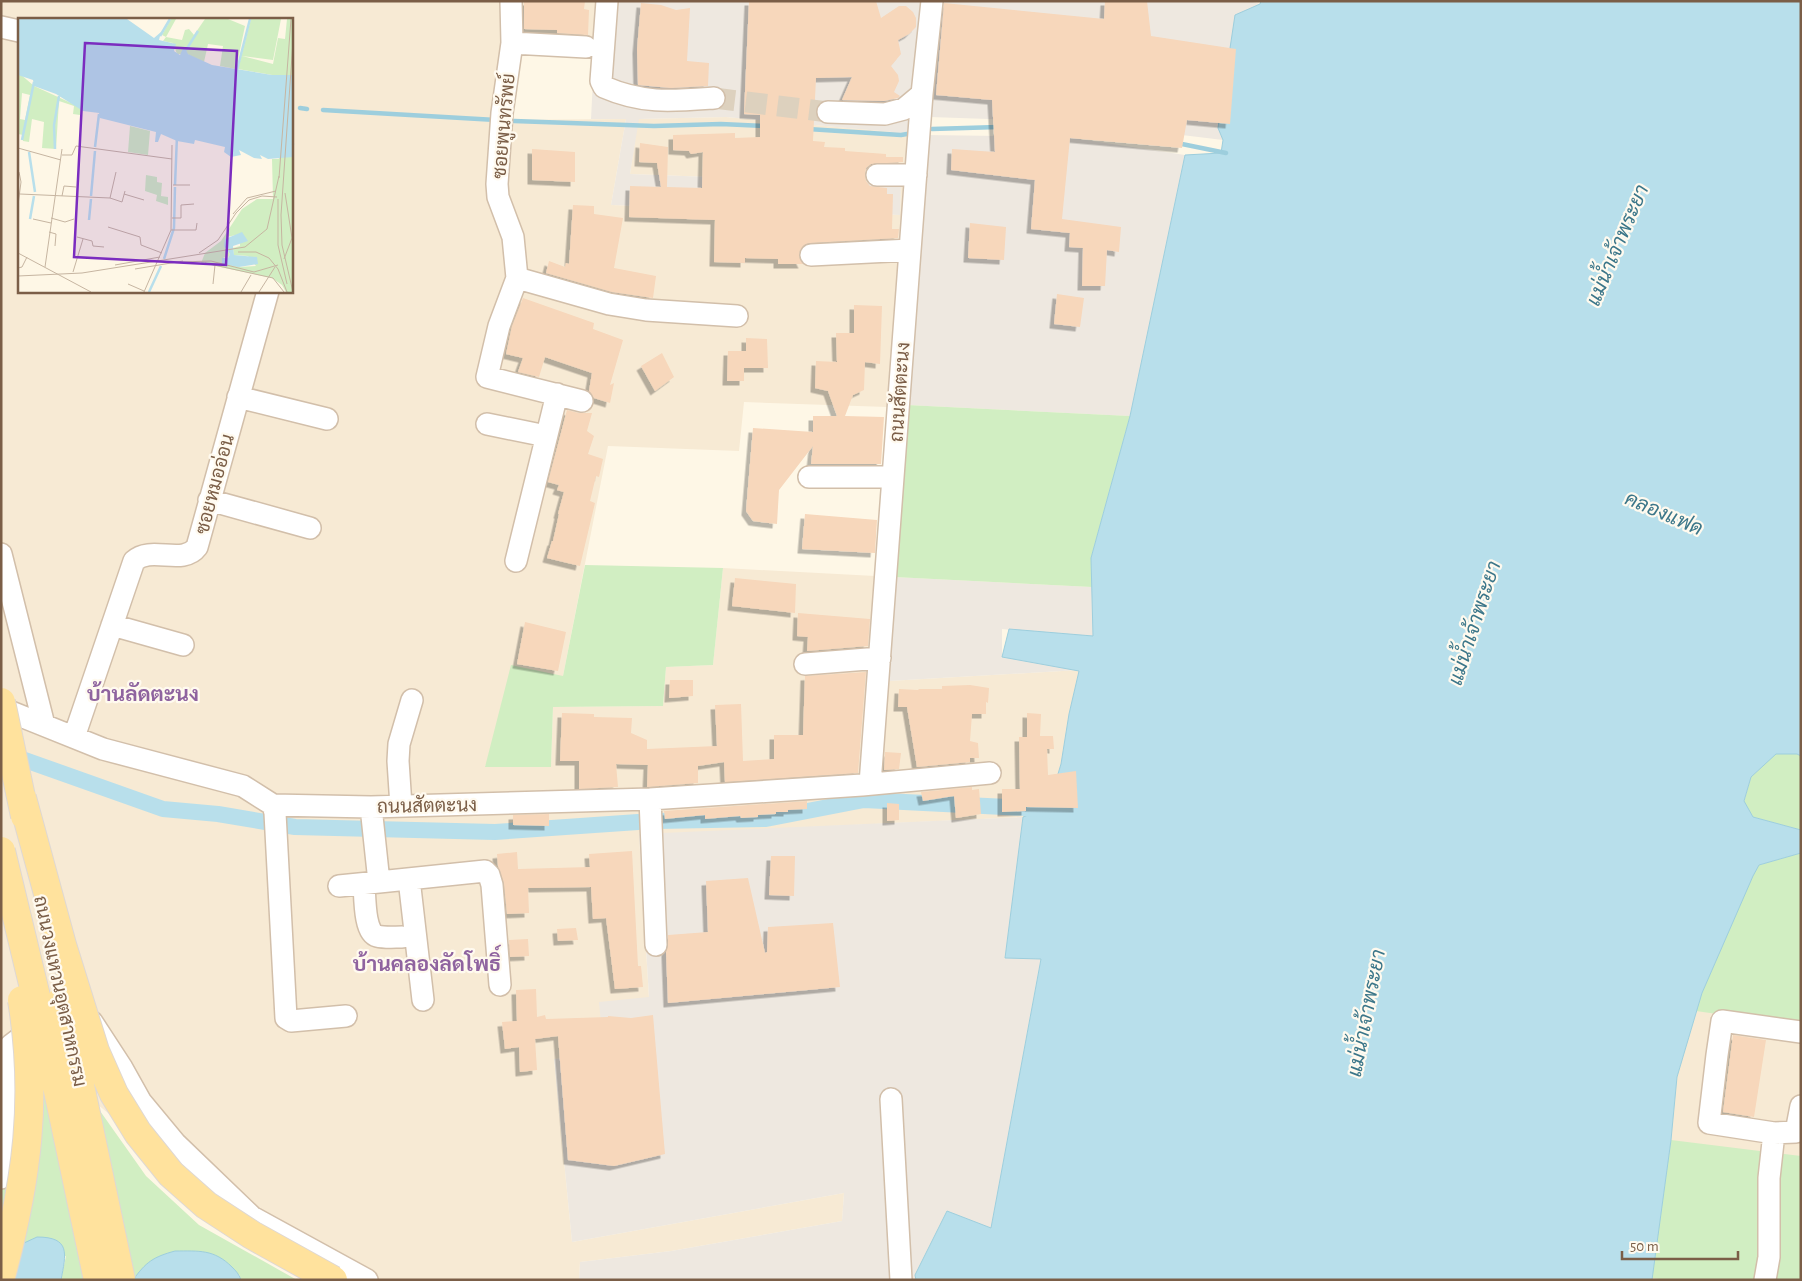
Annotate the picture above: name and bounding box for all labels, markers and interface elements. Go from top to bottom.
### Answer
inset map [18,18,292,292]
street label: ซอยพูนทรัพย์ [486,72,522,180]
water label: แม่น้ำเจ้าพระยา [1575,178,1652,309]
street label: ถนนสัตตะนง [886,341,913,443]
street label: ซอยหมออ่อน [190,431,238,537]
water label: คลองแฟด [1622,488,1706,539]
water label: แม่น้ำเจ้าพระยา [1437,556,1504,688]
district label: บ้านลัดตะนง [87,681,199,705]
street label: ถนนสัตตะนง [377,794,477,817]
street label: ถนนวงแหวนอุตสาหกรรม [28,894,89,1089]
district label: บ้านคลองลัดโพธิ์ [353,944,501,975]
water label: แม่น้ำเจ้าพระยา [1336,946,1389,1079]
scale bar [1622,1228,1738,1260]
text: 50 m [1630,1239,1659,1254]

